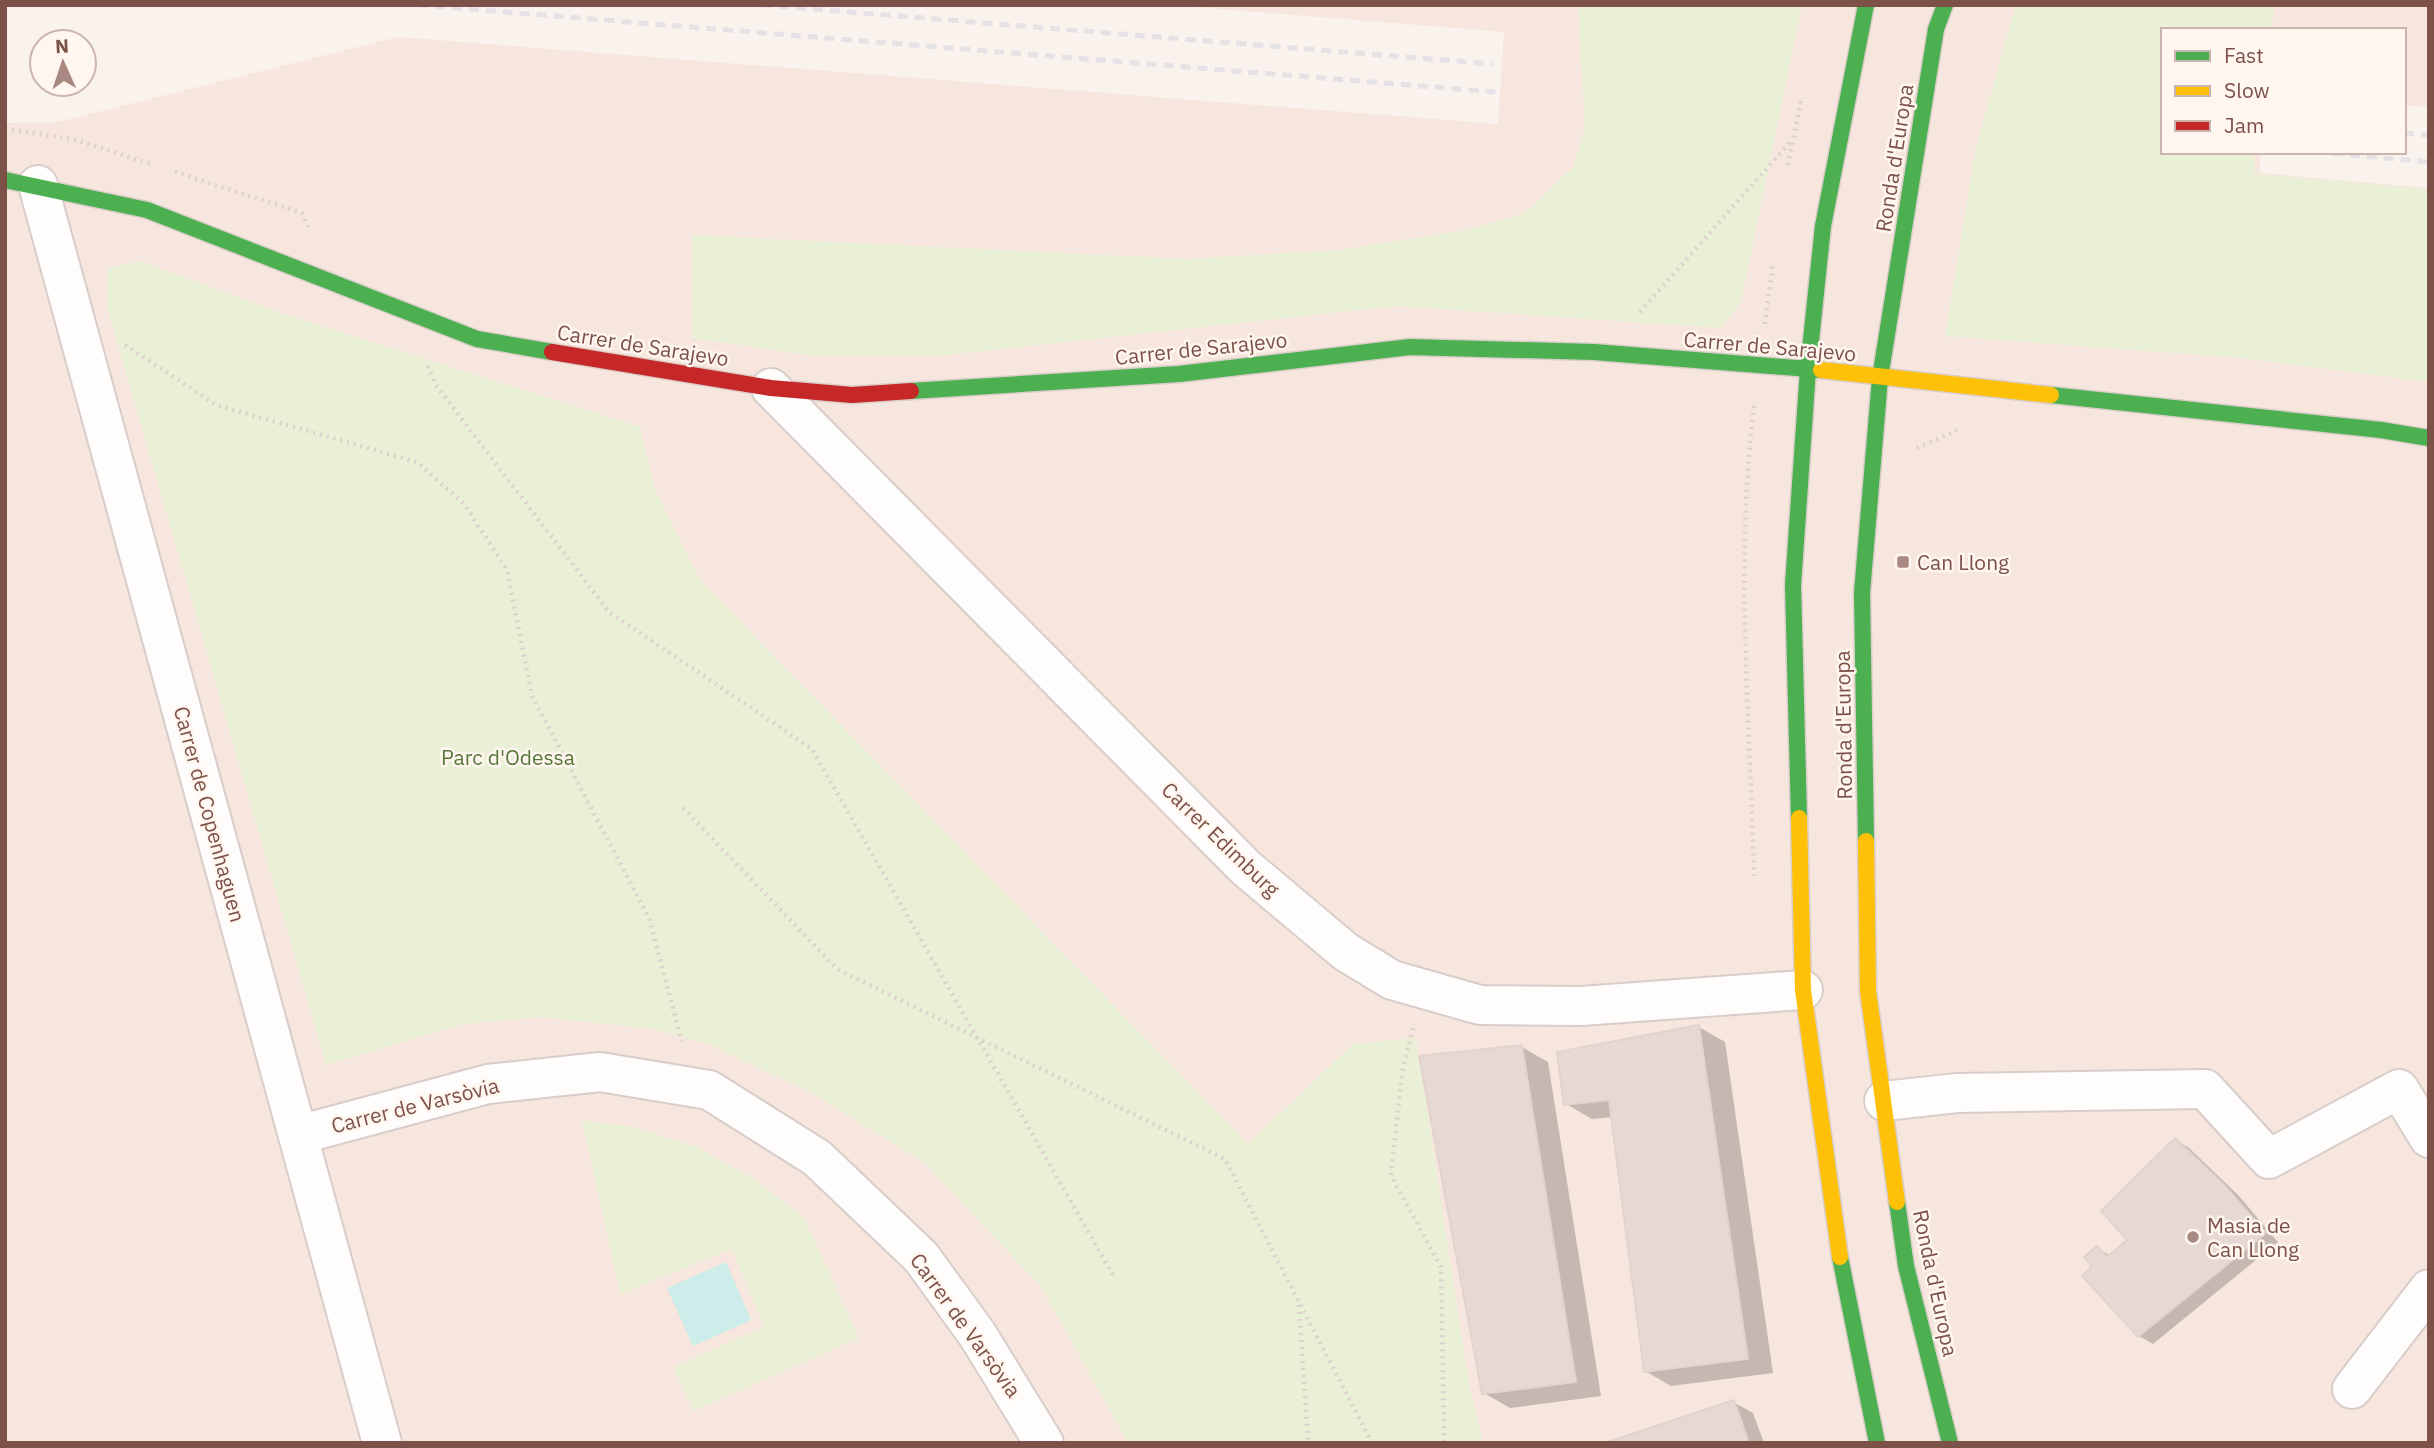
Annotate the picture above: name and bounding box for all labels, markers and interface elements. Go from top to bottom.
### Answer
north arrow [28,28,98,98]
legend [2161,28,2406,154]
text: N [55,34,70,58]
text: Fast [2224,41,2264,69]
text: Slow [2224,76,2270,104]
street label: Ronda d'Europa [1868,82,1920,234]
text: Jam [2224,111,2264,139]
street label: Carrer de Sarajevo [555,318,731,372]
street label: Carrer de Sarajevo [1113,325,1289,371]
street label: Carrer de Sarajevo [1683,325,1857,367]
place label: Can Llong [1917,548,2009,576]
marker: Can Llong [1895,554,1911,570]
street label: Ronda d'Europa [1828,650,1858,800]
street label: Carrer de Copenhaguen [168,703,252,925]
park label: Parc d'Odessa [441,743,575,771]
street label: Carrer Edimburg [1156,775,1286,903]
street label: Carrer de Varsòvia [328,1071,502,1139]
street label: Ronda d'Europa [1907,1207,1965,1359]
place label: Masia de Can Llong [2207,1211,2299,1263]
marker: Masia de Can Llong [2185,1229,2201,1245]
street label: Carrer de Varsòvia [904,1247,1028,1403]

